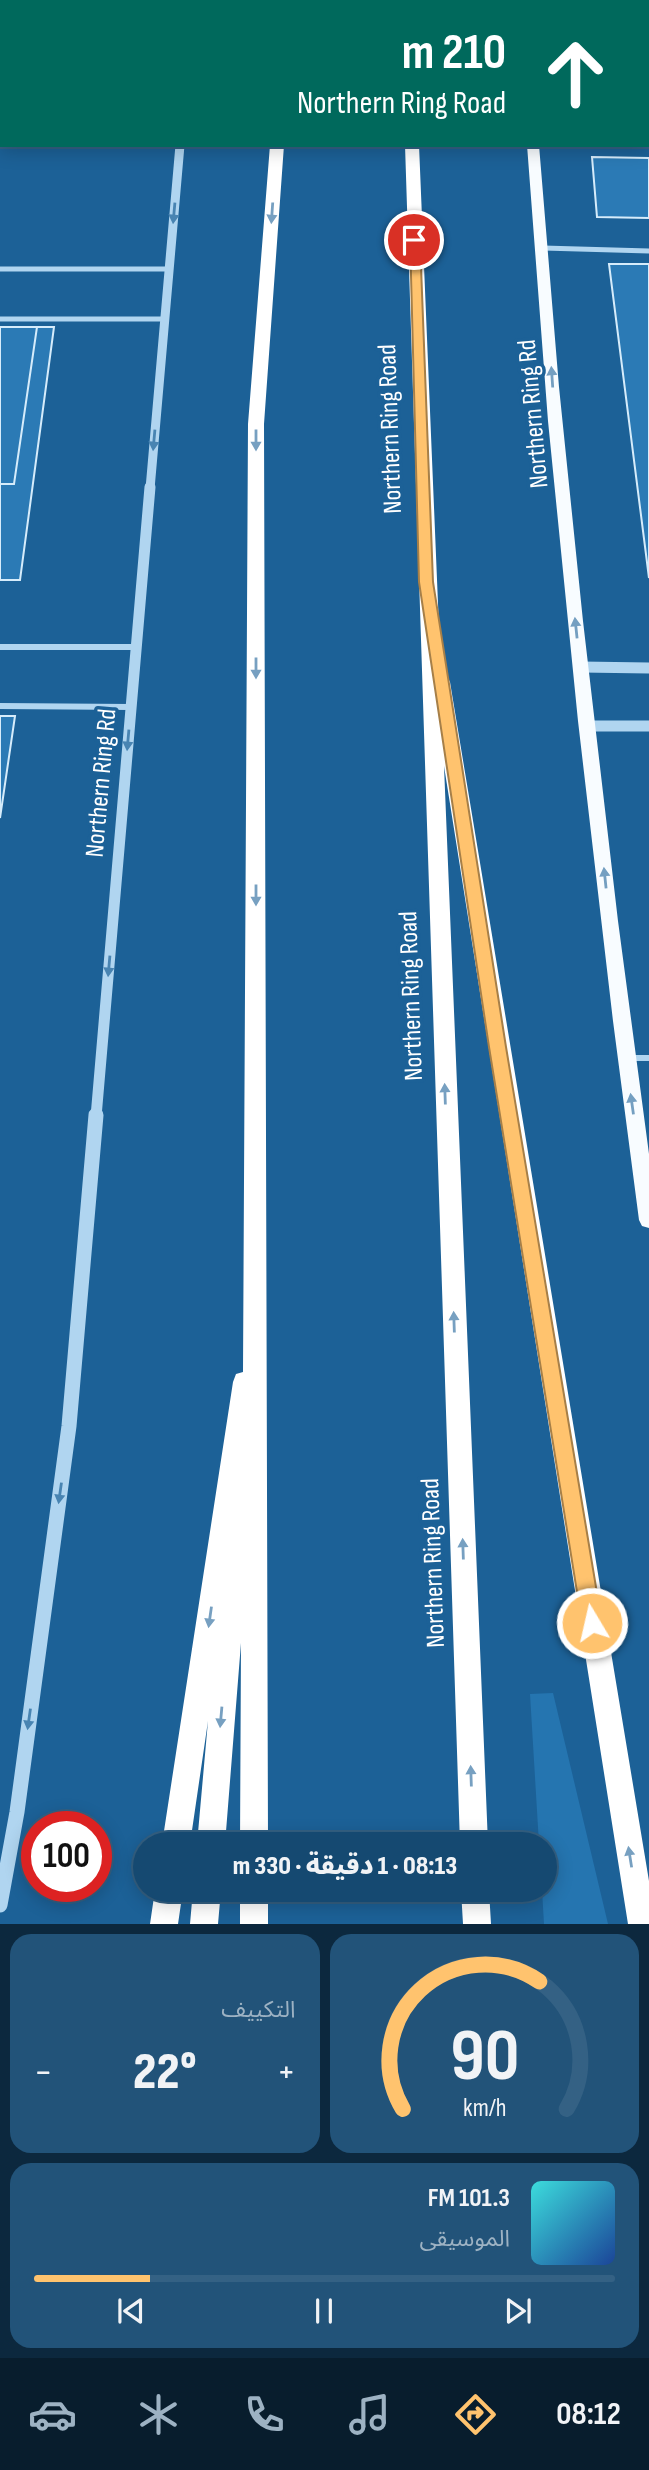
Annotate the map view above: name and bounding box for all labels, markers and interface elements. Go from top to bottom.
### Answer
text: 210 m [402,24,506,83]
icon: ahead [530,28,621,119]
text: Northern Ring Road [297,84,506,123]
one-way arrow [168,202,179,224]
one-way arrow [266,203,277,225]
pin [384,210,444,270]
icon: arrive [395,221,433,259]
street label: Northern Ring Rd [512,338,555,489]
street label: Northern Ring Road [372,344,409,514]
one-way arrow [546,366,557,388]
one-way arrow [148,429,159,451]
one-way arrow [250,429,262,451]
one-way arrow [571,616,582,638]
one-way arrow [250,657,262,679]
street label: Northern Ring Rd [80,708,123,859]
one-way arrow [122,729,133,751]
one-way arrow [599,867,610,889]
one-way arrow [250,884,262,906]
street label: Northern Ring Road [393,911,430,1081]
one-way arrow [103,956,114,978]
one-way arrow [440,1083,451,1105]
one-way arrow [626,1093,637,1115]
one-way arrow [448,1310,459,1332]
street label: Northern Ring Road [415,1478,452,1648]
one-way arrow [54,1482,65,1504]
one-way arrow [457,1538,468,1560]
position arrow [555,1586,629,1660]
one-way arrow [204,1606,215,1628]
one-way arrow [216,1706,227,1728]
one-way arrow [24,1708,35,1730]
one-way arrow [466,1765,477,1787]
speed limit sign: 100 [21,1811,112,1902]
one-way arrow [625,1846,636,1868]
text: 08:13 · 1 دقيقة · 330 m [233,1851,457,1882]
text: التكييف [221,1996,296,2024]
text: 90 [450,2014,519,2102]
text: 22° [133,2041,197,2104]
text: − [34,2050,53,2095]
text: + [277,2050,295,2095]
text: km/h [463,2093,506,2124]
text: 101.3 FM [428,2183,510,2214]
text: الموسيقى [419,2225,510,2253]
icon: previous [112,2292,150,2330]
icon: pause [305,2292,343,2330]
icon: next [499,2292,537,2330]
icon: car [28,2390,77,2439]
icon: climate [134,2390,183,2439]
icon: phone [240,2390,289,2439]
icon: music [345,2390,394,2439]
icon: directions [451,2390,500,2439]
text: 08:12 [556,2395,621,2434]

